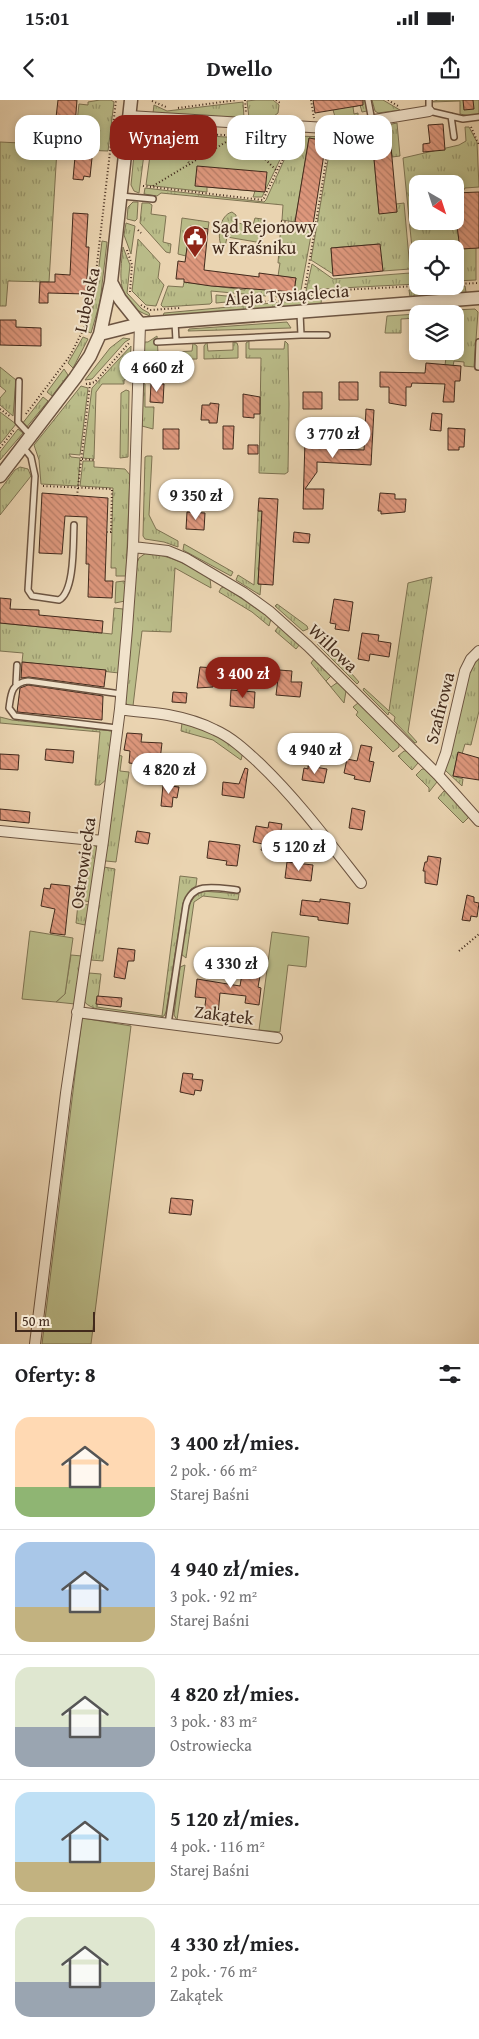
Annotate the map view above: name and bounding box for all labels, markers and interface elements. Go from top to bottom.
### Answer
text: 15:01 [25,4,70,32]
text: Dwello [207,52,272,84]
icon: back [15,54,43,82]
icon: share [436,54,464,82]
chip: Kupno [15,115,100,160]
chip: Wynajem [110,115,217,160]
chip: Filtry [227,115,305,160]
chip: Nowe [315,115,392,160]
north arrow [409,175,464,230]
map controls [409,175,464,360]
place label: Sąd Rejonowy w Kraśniku [212,213,316,261]
public building icon: Sąd Rejonowy w Kraśniku [182,224,208,258]
button: locate [409,240,464,295]
street label: Lubelska [66,264,107,335]
street label: Aleja Tysiąclecia [224,277,350,312]
button: layers [409,305,464,360]
pin: 4 660 zł [105,350,209,393]
text: 4 660 zł [130,355,184,379]
pin: 3 770 zł [281,416,385,459]
text: 3 770 zł [306,421,360,445]
pin: 9 350 zł [144,478,248,521]
text: 9 350 zł [169,483,223,507]
street label: Willowa [302,617,365,679]
pin: 3 400 zł [191,656,295,699]
text: 3 400 zł [216,661,270,685]
street label: Szafirowa [418,669,462,747]
pin: 4 940 zł [263,732,367,775]
text: 4 940 zł [288,737,342,761]
pin: 4 820 zł [117,752,221,795]
text: 4 820 zł [142,757,196,781]
street label: Ostrowiecka [63,815,102,910]
pin: 5 120 zł [247,830,351,872]
text: 5 120 zł [272,834,326,858]
pin: 4 330 zł [179,946,283,989]
text: 4 330 zł [204,951,258,975]
street label: Zakątek [193,997,256,1032]
scale bar [15,1309,95,1332]
text: 50 m [22,1311,50,1331]
text: Oferty: 8 [15,1359,96,1390]
icon: filters [436,1360,464,1388]
text: 3 400 zł/mies. [170,1427,300,1458]
icon: home [55,1437,115,1497]
text: 2 pok. · 66 m² [170,1458,257,1482]
text: Starej Baśni [170,1482,249,1506]
text: 4 940 zł/mies. [170,1553,300,1584]
icon: home [55,1562,115,1622]
text: 3 pok. · 92 m² [170,1584,257,1608]
text: Starej Baśni [170,1608,249,1632]
text: 4 820 zł/mies. [170,1678,300,1709]
icon: home [55,1687,115,1747]
text: 3 pok. · 83 m² [170,1709,257,1733]
text: Ostrowiecka [170,1733,252,1757]
text: 5 120 zł/mies. [170,1803,300,1834]
icon: home [55,1812,115,1872]
text: 4 pok. · 116 m² [170,1834,265,1858]
text: Starej Baśni [170,1858,249,1882]
text: 4 330 zł/mies. [170,1928,300,1959]
icon: home [55,1937,115,1997]
text: 2 pok. · 76 m² [170,1959,257,1983]
text: Zakątek [170,1983,223,2007]

